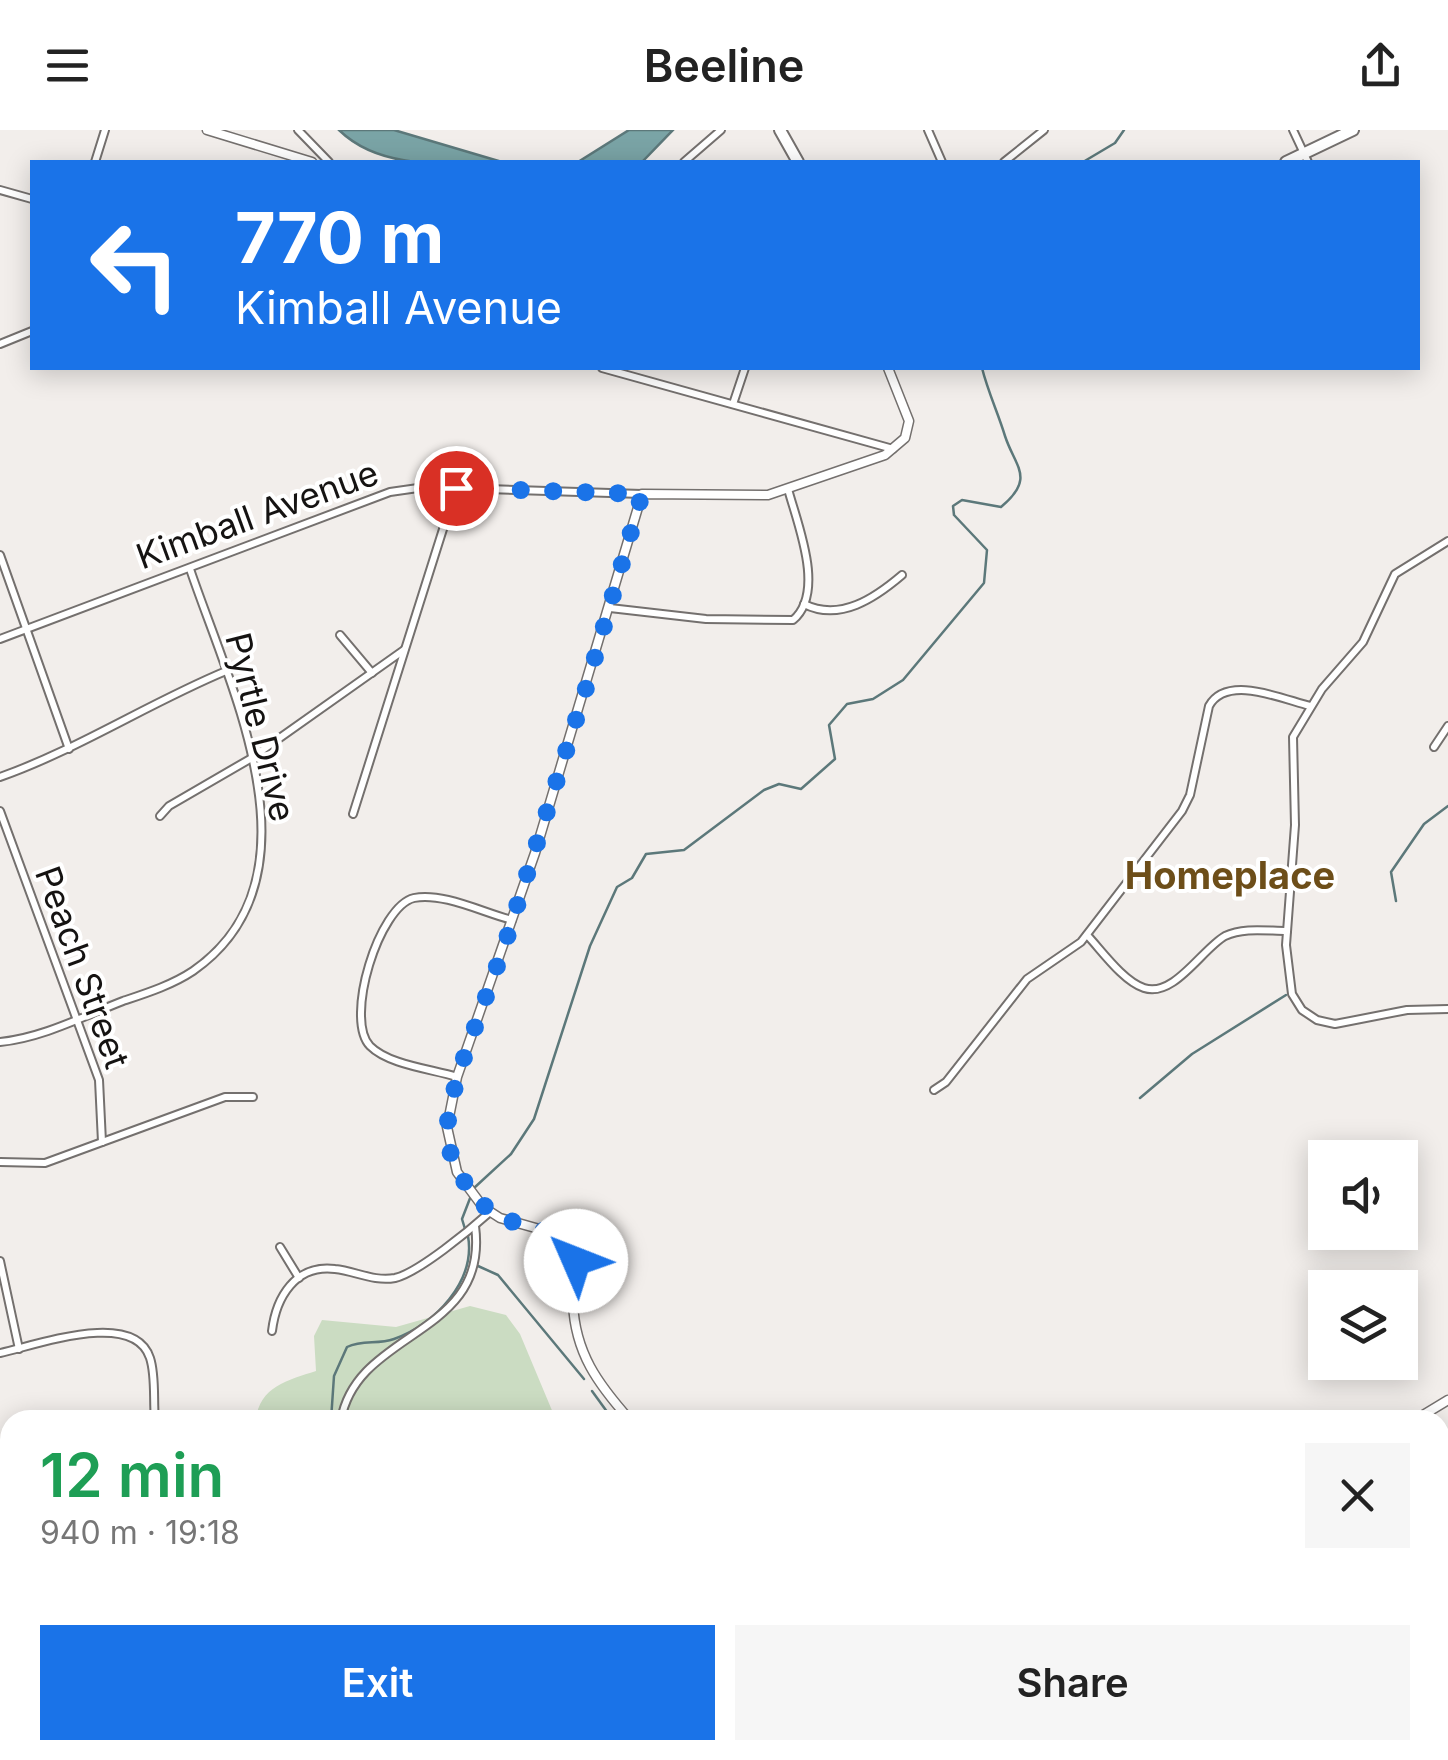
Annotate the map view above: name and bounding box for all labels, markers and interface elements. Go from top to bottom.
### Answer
icon: menu [40,38,95,93]
text: Beeline [644,38,804,93]
icon: share [1353,38,1408,93]
text: 770 m [235,195,444,280]
icon: left [70,200,200,330]
text: Kimball Avenue [235,280,562,335]
pin [414,446,499,531]
street label: Kimball Avenue [130,451,384,577]
icon: arrive [429,461,484,516]
street label: Pyrtle Drive [217,628,305,826]
district label: Homeplace [1125,852,1335,898]
street label: Peach Street [27,860,139,1074]
map controls [1308,1140,1418,1380]
button: sound [1308,1140,1418,1250]
position arrow [524,1209,628,1313]
button: layers [1308,1270,1418,1380]
text: 12 min [40,1439,224,1511]
button: close [1305,1443,1410,1548]
text: 940 m · 19:18 [40,1513,240,1552]
button: Exit [40,1625,715,1740]
button: Share [735,1625,1410,1740]

